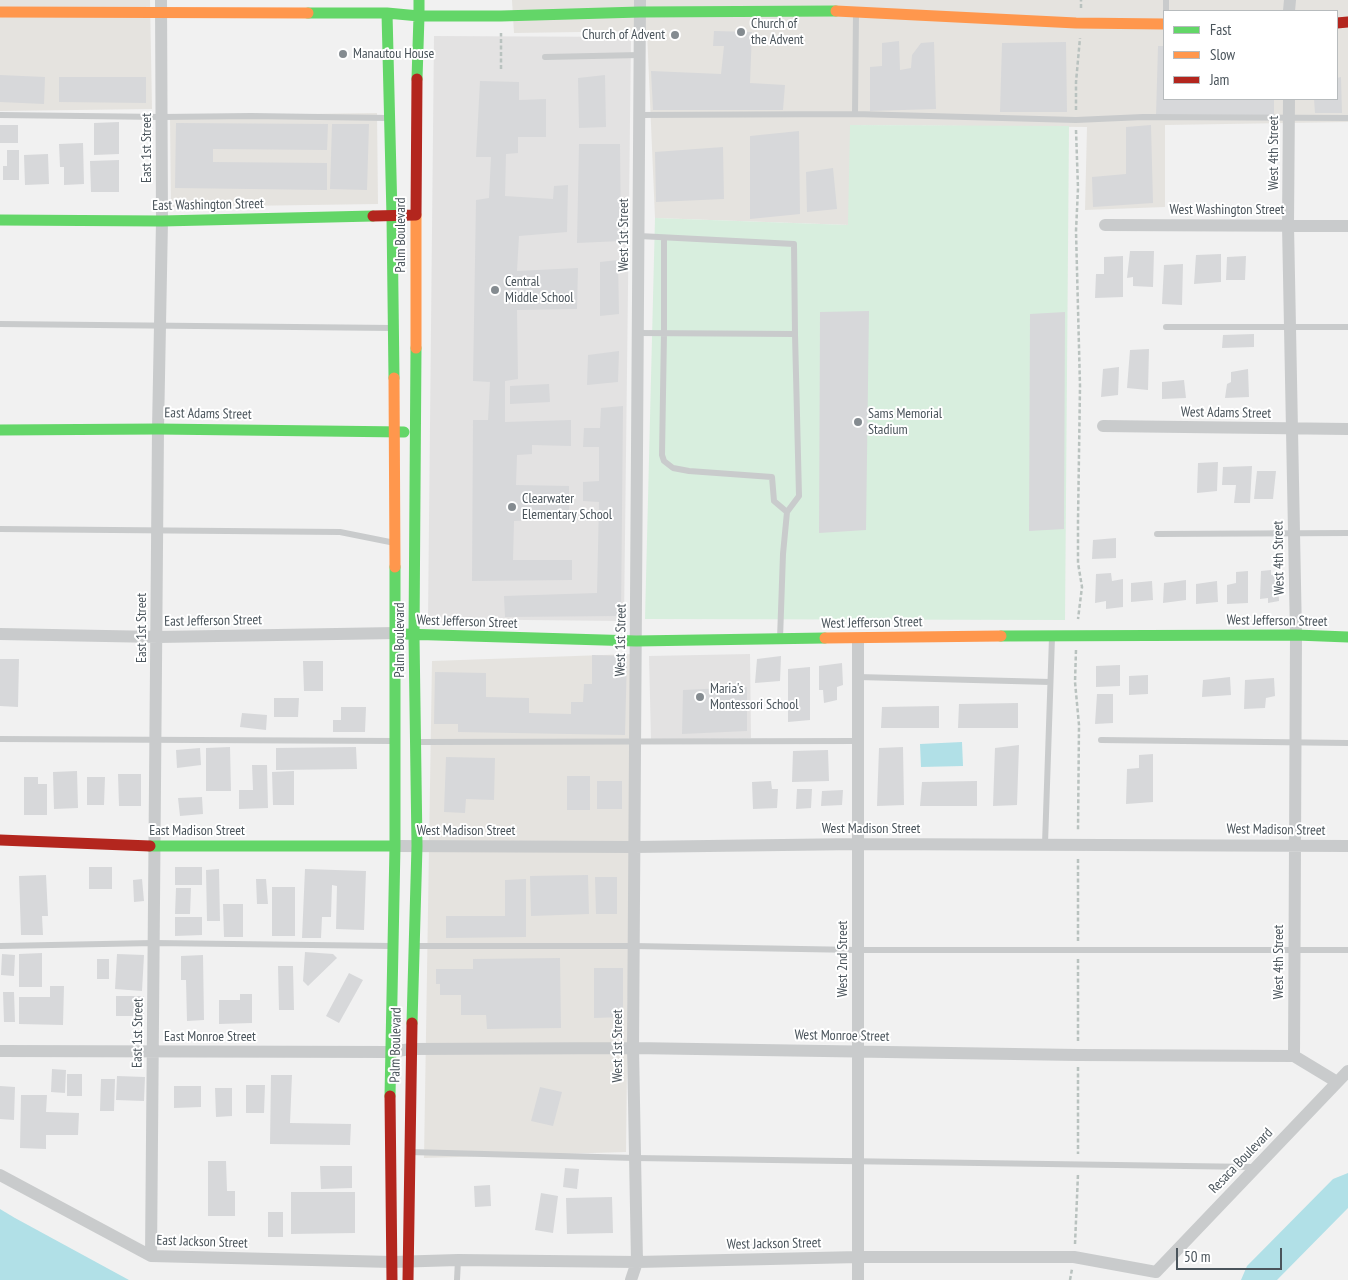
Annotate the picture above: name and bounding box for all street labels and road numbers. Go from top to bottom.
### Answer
street label: East 1st Street [139,113,155,183]
street label: West 4th Street [1266,116,1282,190]
street label: East Washington Street [152,196,264,214]
street label: Palm Boulevard [393,197,409,273]
street label: West 1st Street [616,198,632,272]
street label: West Washington Street [1170,202,1284,218]
street label: West Adams Street [1181,404,1271,422]
street label: East Adams Street [164,405,252,423]
street label: West 4th Street [1270,521,1288,595]
street label: East 1st Street [134,593,150,663]
street label: Palm Boulevard [392,602,408,678]
street label: West 1st Street [612,603,630,677]
street label: East Jefferson Street [164,612,262,630]
street label: West Jefferson Street [416,612,518,632]
street label: West Jefferson Street [1226,612,1328,630]
street label: West Jefferson Street [821,614,923,632]
street label: West Madison Street [822,821,920,837]
street label: West Madison Street [1226,821,1326,839]
street label: East Madison Street [149,823,245,839]
street label: West Madison Street [417,823,515,839]
street label: West 2nd Street [835,921,851,997]
street label: West 4th Street [1271,925,1287,999]
street label: East 1st Street [129,998,147,1068]
street label: Palm Boulevard [387,1007,405,1083]
street label: West 1st Street [610,1009,626,1083]
street label: West Monroe Street [794,1027,890,1045]
street label: East Monroe Street [164,1029,256,1045]
street label: Resaca Boulevard [1206,1125,1276,1197]
street label: East Jackson Street [156,1232,248,1252]
street label: West Jackson Street [727,1235,821,1253]

